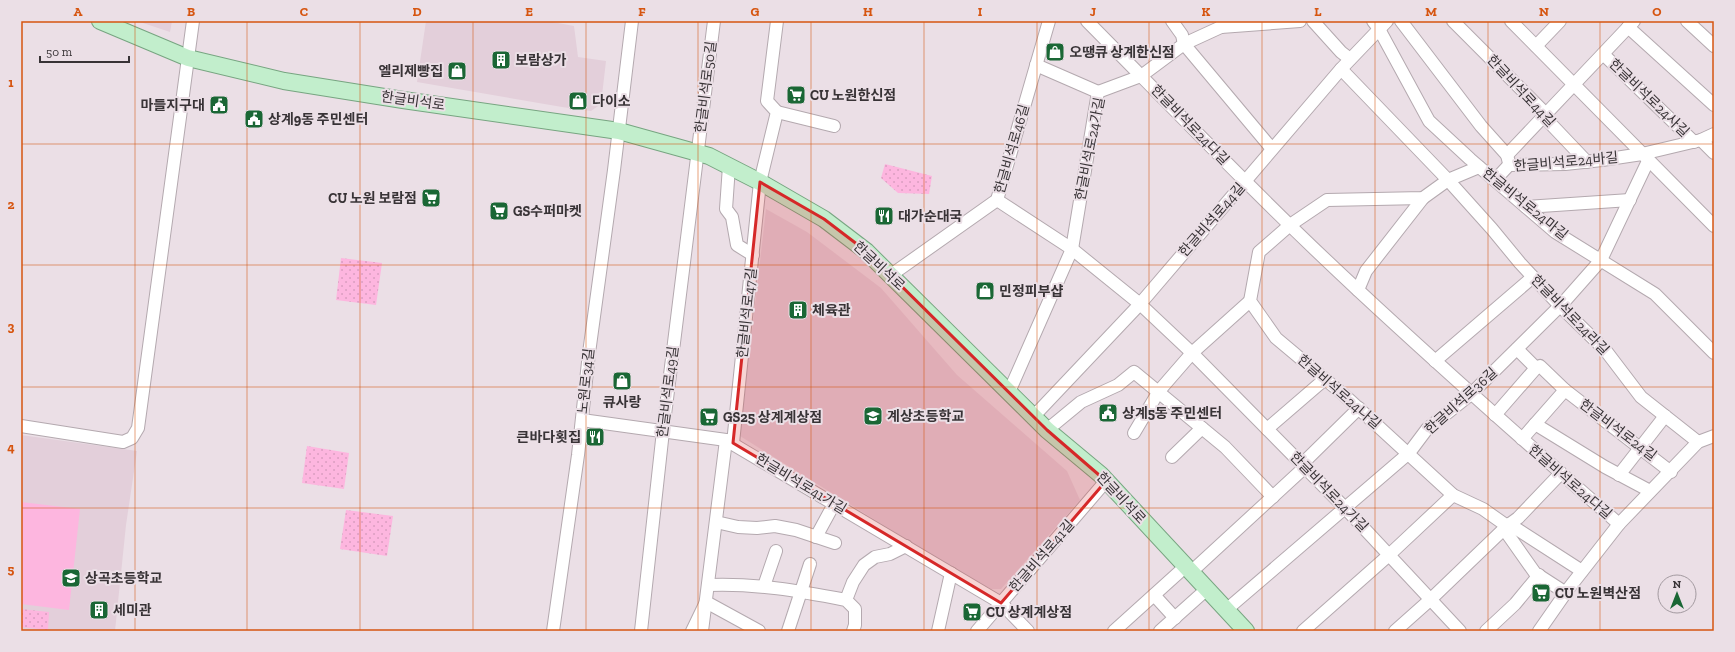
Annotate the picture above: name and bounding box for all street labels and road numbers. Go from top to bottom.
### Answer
street label: 한글비석로50길 [692,40,720,134]
street label: 한글비석로44길 [1483,51,1559,131]
street label: 한글비석로24사길 [1605,55,1693,141]
street label: 한글비석로24다길 [1147,81,1233,169]
street label: 한글비석로 [380,88,446,114]
street label: 한글비석로24가길 [1072,96,1108,202]
street label: 한글비석로46길 [991,102,1033,196]
street label: 한글비석로24바길 [1513,149,1619,175]
street label: 한글비석로24마길 [1479,164,1571,244]
street label: 한글비석로44길 [1175,180,1249,260]
street label: 한글비석로 [850,238,908,294]
street label: 한글비석로47길 [734,267,760,359]
street label: 한글비석로24라길 [1527,271,1613,359]
street label: 한글비석로49길 [654,345,682,439]
street label: 노원로34길 [574,347,598,415]
street label: 한글비석로24나길 [1294,351,1384,433]
street label: 한글비석로36길 [1421,364,1501,438]
street label: 한글비석로24길 [1576,396,1660,464]
street label: 한글비석로24다길 [1525,441,1615,523]
street label: 한글비석로24가길 [1286,448,1372,536]
street label: 한글비석로41가길 [752,450,850,518]
street label: 한글비석로 [1093,469,1149,527]
street label: 한글비석로41길 [1006,516,1078,596]

